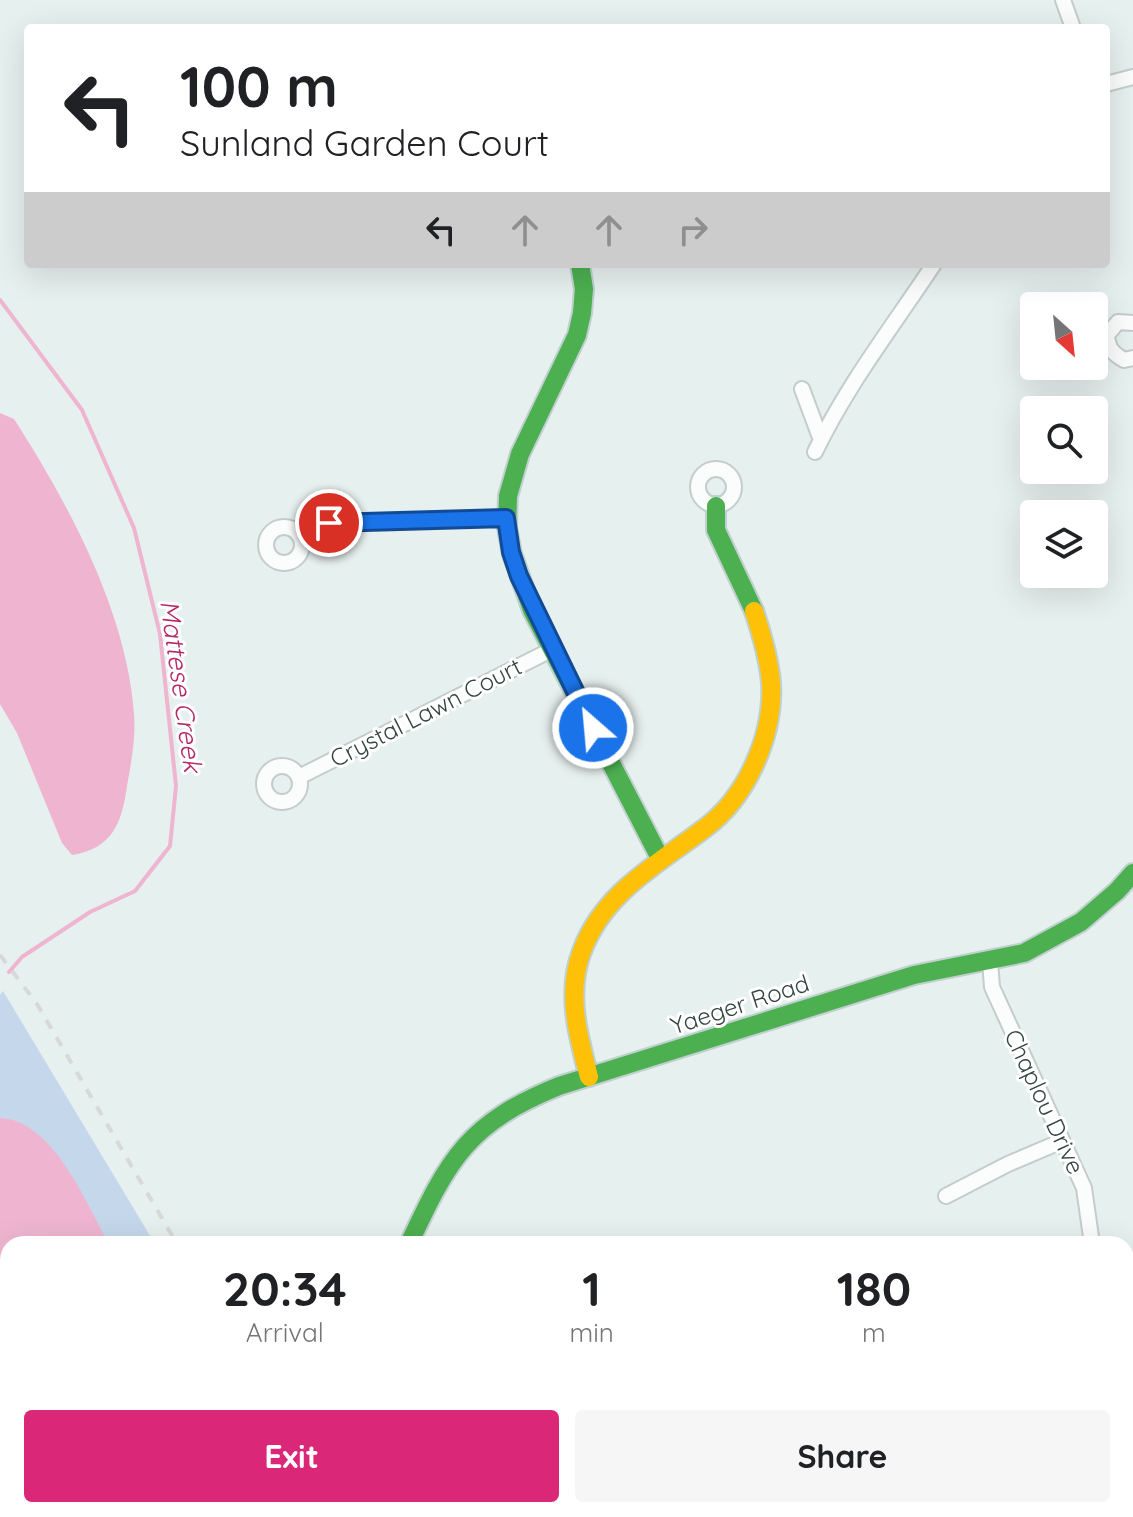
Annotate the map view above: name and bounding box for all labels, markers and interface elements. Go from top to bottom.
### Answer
text: 100 m [180,51,338,121]
icon: left [48,56,152,160]
text: Sunland Garden Court [180,120,549,165]
icon: left [419,208,463,252]
icon: ahead [503,208,547,252]
icon: ahead [587,208,631,252]
icon: right [671,208,715,252]
north arrow [1020,292,1108,380]
map controls [1020,292,1108,588]
button: search [1020,396,1108,484]
pin [295,489,363,557]
button: layers [1020,500,1108,588]
icon: arrive [307,501,351,545]
water label: Mattese Creek [153,598,210,776]
street label: Crystal Lawn Court [325,651,526,773]
position arrow [551,686,635,770]
street label: Yaeger Road [667,968,813,1041]
street label: Chaplou Drive [998,1024,1091,1179]
text: 20:34 [223,1258,347,1318]
text: 1 [582,1258,601,1318]
text: 180 [837,1258,911,1318]
text: Arrival [246,1316,324,1349]
text: min [570,1316,614,1349]
text: m [862,1316,886,1349]
button: Exit [24,1410,559,1502]
button: Share [575,1410,1110,1502]

